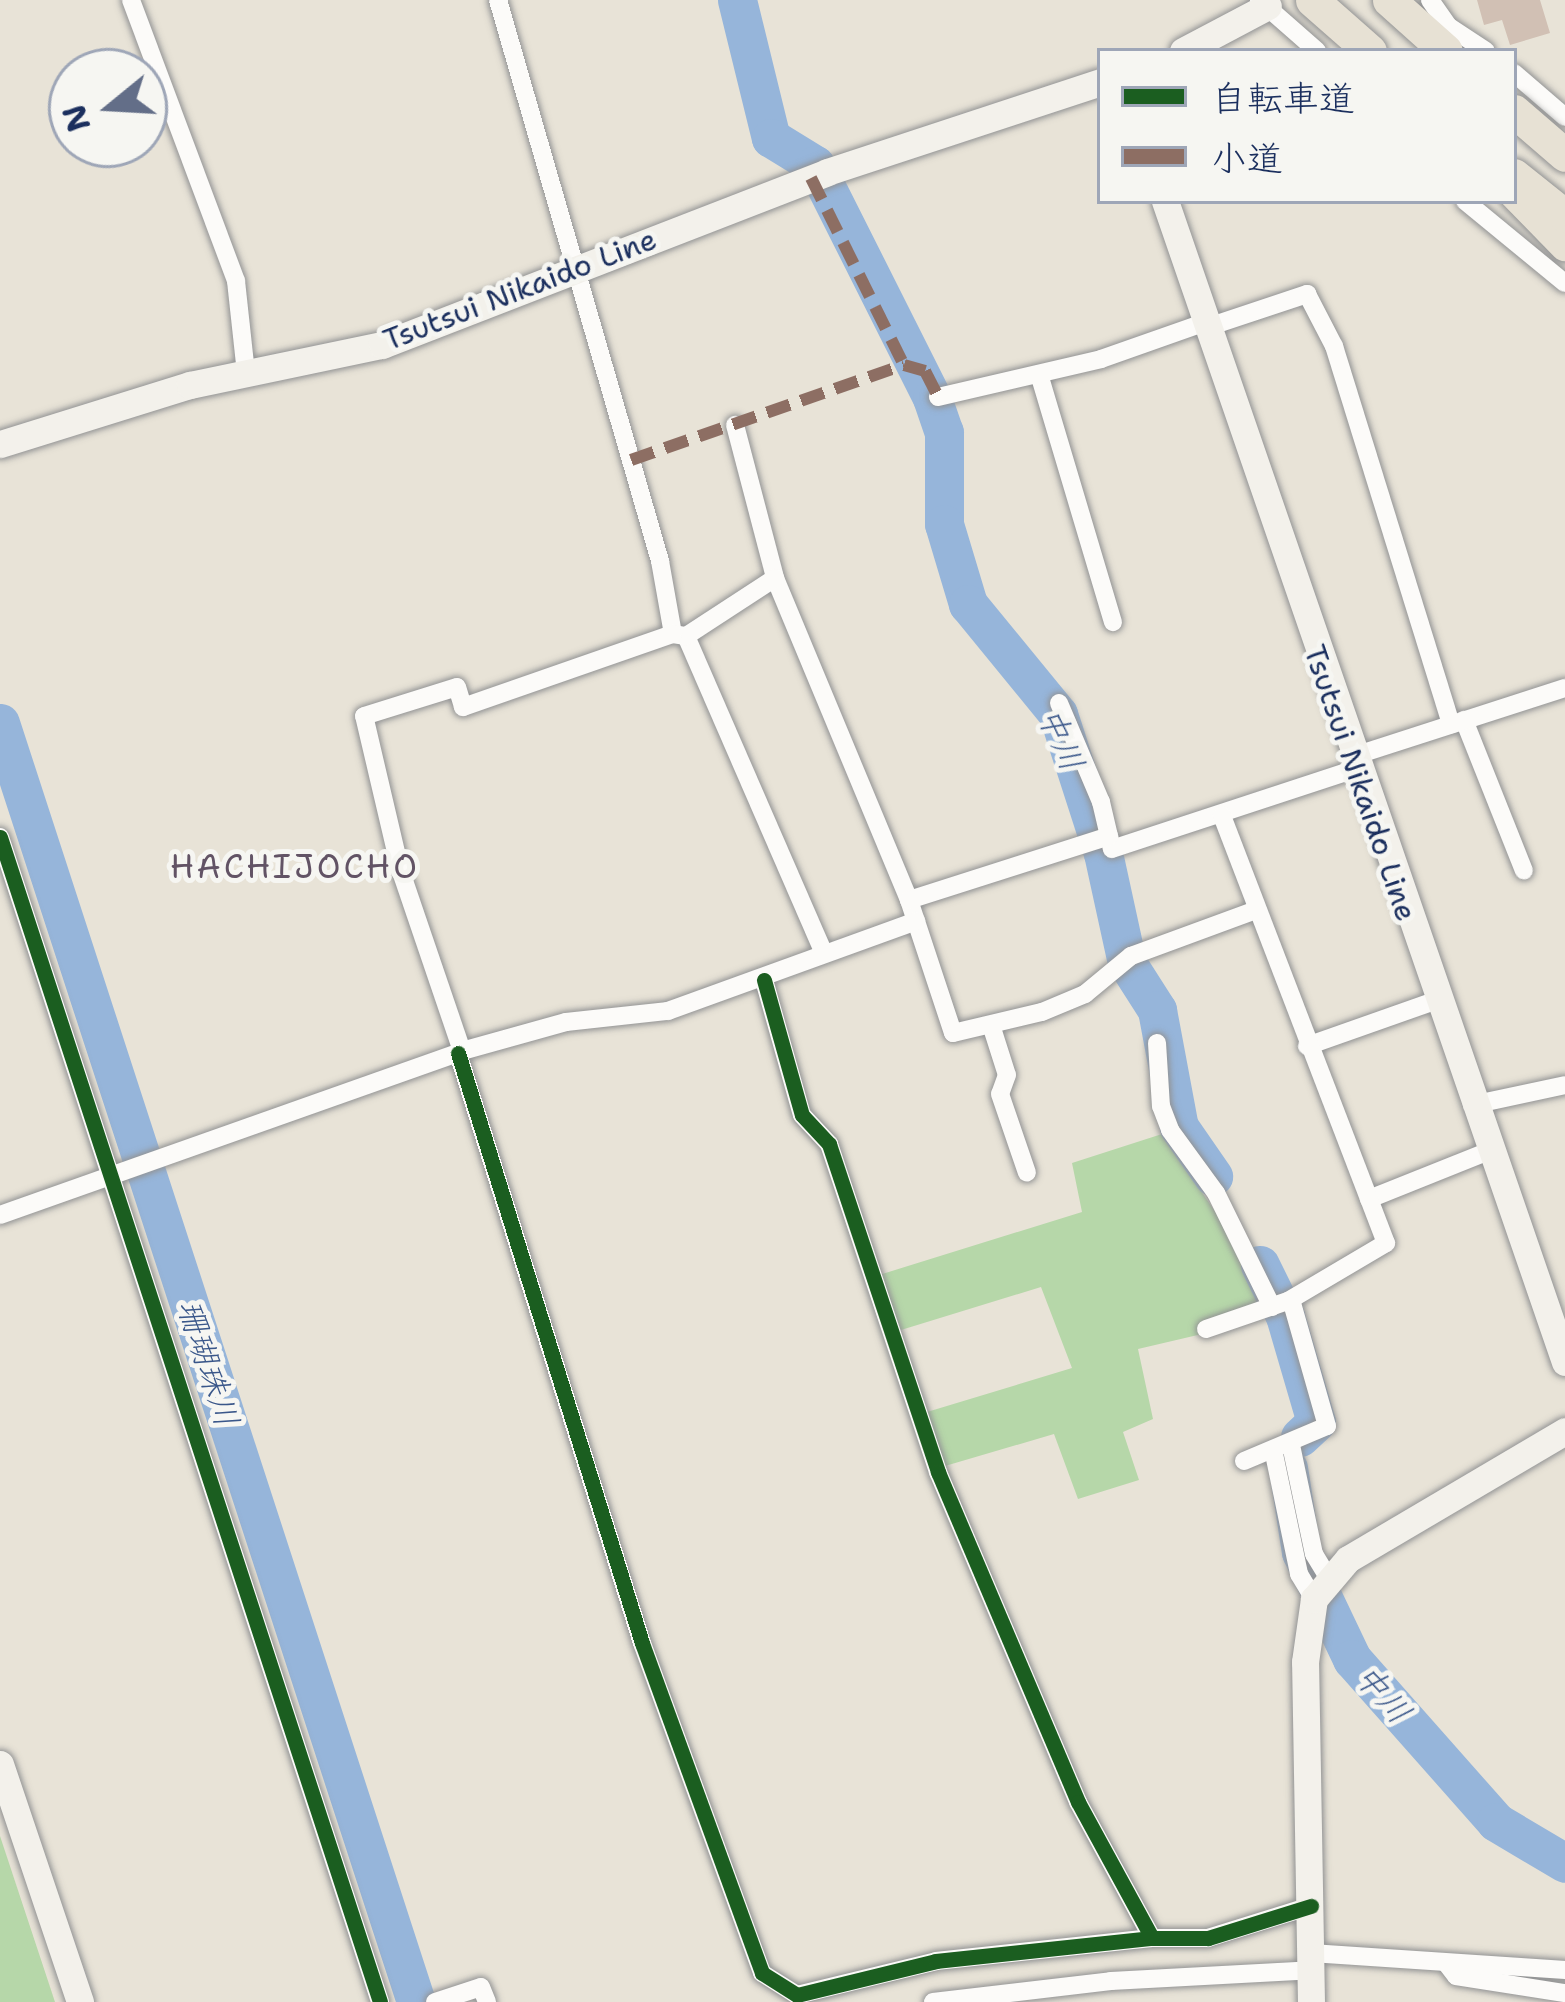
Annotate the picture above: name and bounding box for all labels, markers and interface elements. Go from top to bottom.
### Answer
north arrow [48,48,168,168]
legend [1097,48,1517,204]
text: 自転車道 [1211,74,1355,123]
text: N [51,99,102,138]
text: 小道 [1211,134,1283,183]
street label: Tsutsui Nikaido Line [378,221,662,359]
street label: Tsutsui Nikaido Line [1296,640,1424,926]
water label: 中川 [1029,701,1093,777]
district label: HACHIJOCHO [170,847,420,887]
water label: 珊瑚珠川 [169,1294,247,1432]
water label: 中川 [1346,1656,1420,1732]

